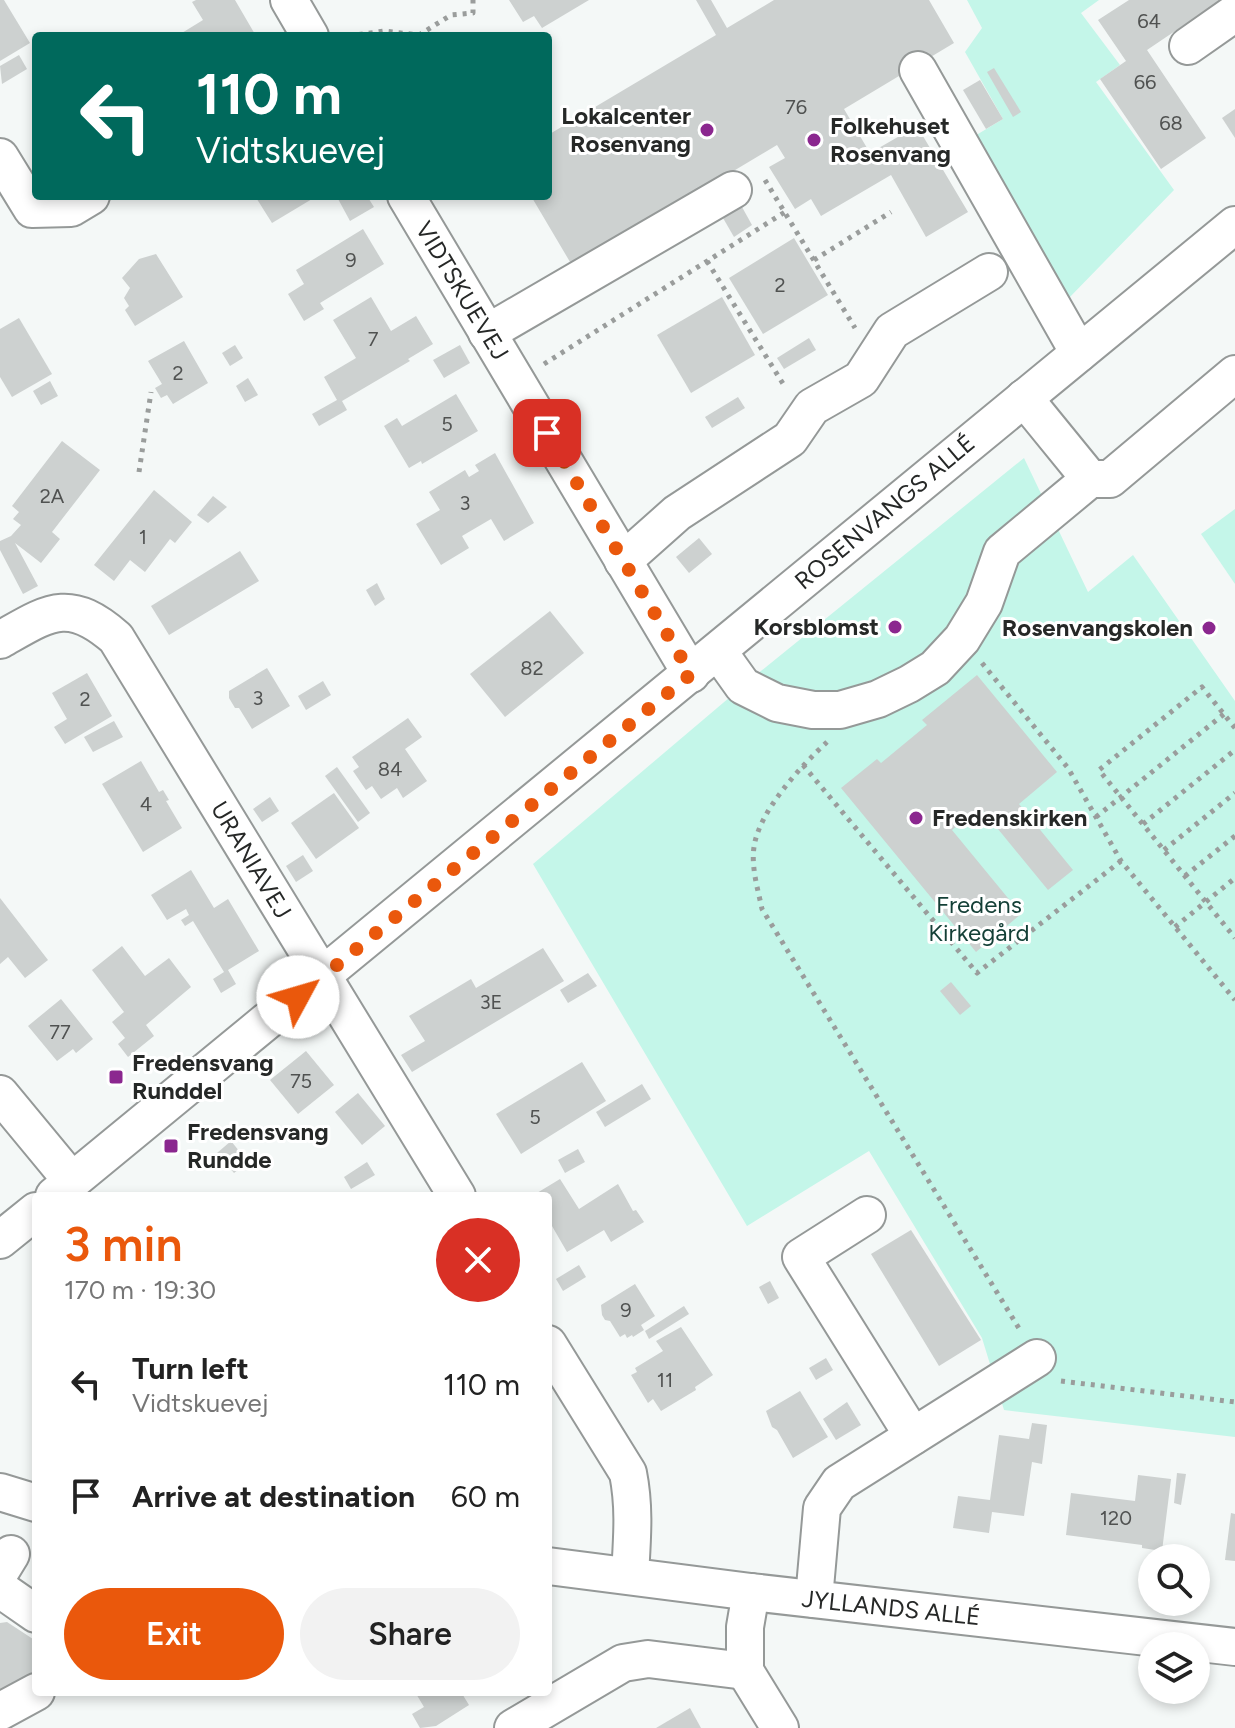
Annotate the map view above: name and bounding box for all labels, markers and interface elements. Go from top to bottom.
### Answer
house number: 64 [1137,9,1161,33]
text: 110 m [196,61,342,128]
icon: left [64,64,168,168]
house number: 66 [1134,70,1156,94]
house number: 76 [785,95,807,119]
place label: Lokalcenter Rosenvang [561,101,691,158]
place label: Folkehuset Rosenvang [830,111,951,168]
house number: 68 [1159,111,1183,135]
marker: Lokalcenter Rosenvang [698,121,716,139]
text: Vidtskuevej [196,129,385,172]
marker: Folkehuset Rosenvang [805,131,823,149]
street label: VIDTSKUEVEJ [410,216,515,365]
house number: 9 [345,248,357,272]
house number: 2 [774,273,786,297]
house number: 7 [368,327,379,351]
house number: 2 [172,361,184,385]
pin [513,399,581,467]
icon: arrive [525,411,569,455]
house number: 5 [441,412,453,436]
street label: ROSENVANGS ALLÉ [789,428,981,595]
house number: 2A [40,484,65,508]
house number: 3 [460,491,470,515]
house number: 1 [139,525,147,549]
place label: Korsblomst [754,612,879,641]
place label: Rosenvangskolen [1002,613,1193,642]
marker: Korsblomst [886,618,904,636]
marker: Rosenvangskolen [1200,619,1218,637]
house number: 82 [520,656,544,680]
house number: 3 [253,686,263,710]
house number: 2 [79,687,91,711]
house number: 84 [378,757,402,781]
house number: 4 [140,792,152,816]
street label: URANIAVEJ [205,796,298,924]
place label: Fredenskirken [932,803,1087,832]
marker: Fredenskirken [907,809,925,827]
park label: Fredens Kirkegård [928,890,1030,947]
position arrow [256,955,340,1039]
house number: 3E [480,990,502,1014]
house number: 77 [49,1020,71,1044]
place label: Fredensvang Runddel [132,1048,274,1105]
marker: Fredensvang Runddel [107,1068,125,1086]
house number: 75 [290,1069,312,1093]
house number: 5 [529,1105,541,1129]
place label: Fredensvang Rundde [187,1117,329,1174]
marker: Fredensvang Rundde [162,1137,180,1155]
text: 3 min [64,1215,183,1273]
button: close [436,1218,520,1302]
text: 170 m · 19:30 [64,1274,216,1306]
house number: 9 [620,1298,632,1322]
text: Turn left [132,1350,249,1387]
icon: left [64,1362,108,1406]
text: 110 m [443,1366,520,1403]
house number: 11 [657,1368,673,1392]
text: Vidtskuevej [132,1387,269,1419]
icon: arrive [64,1474,108,1518]
text: Arrive at destination [132,1478,415,1515]
text: 60 m [451,1478,520,1515]
house number: 120 [1100,1506,1132,1530]
map controls [1138,1544,1210,1704]
button: search [1138,1544,1210,1616]
street label: JYLLANDS ALLÉ [800,1584,982,1631]
button: Exit [64,1588,284,1680]
button: Share [300,1588,520,1680]
button: layers [1138,1632,1210,1704]

